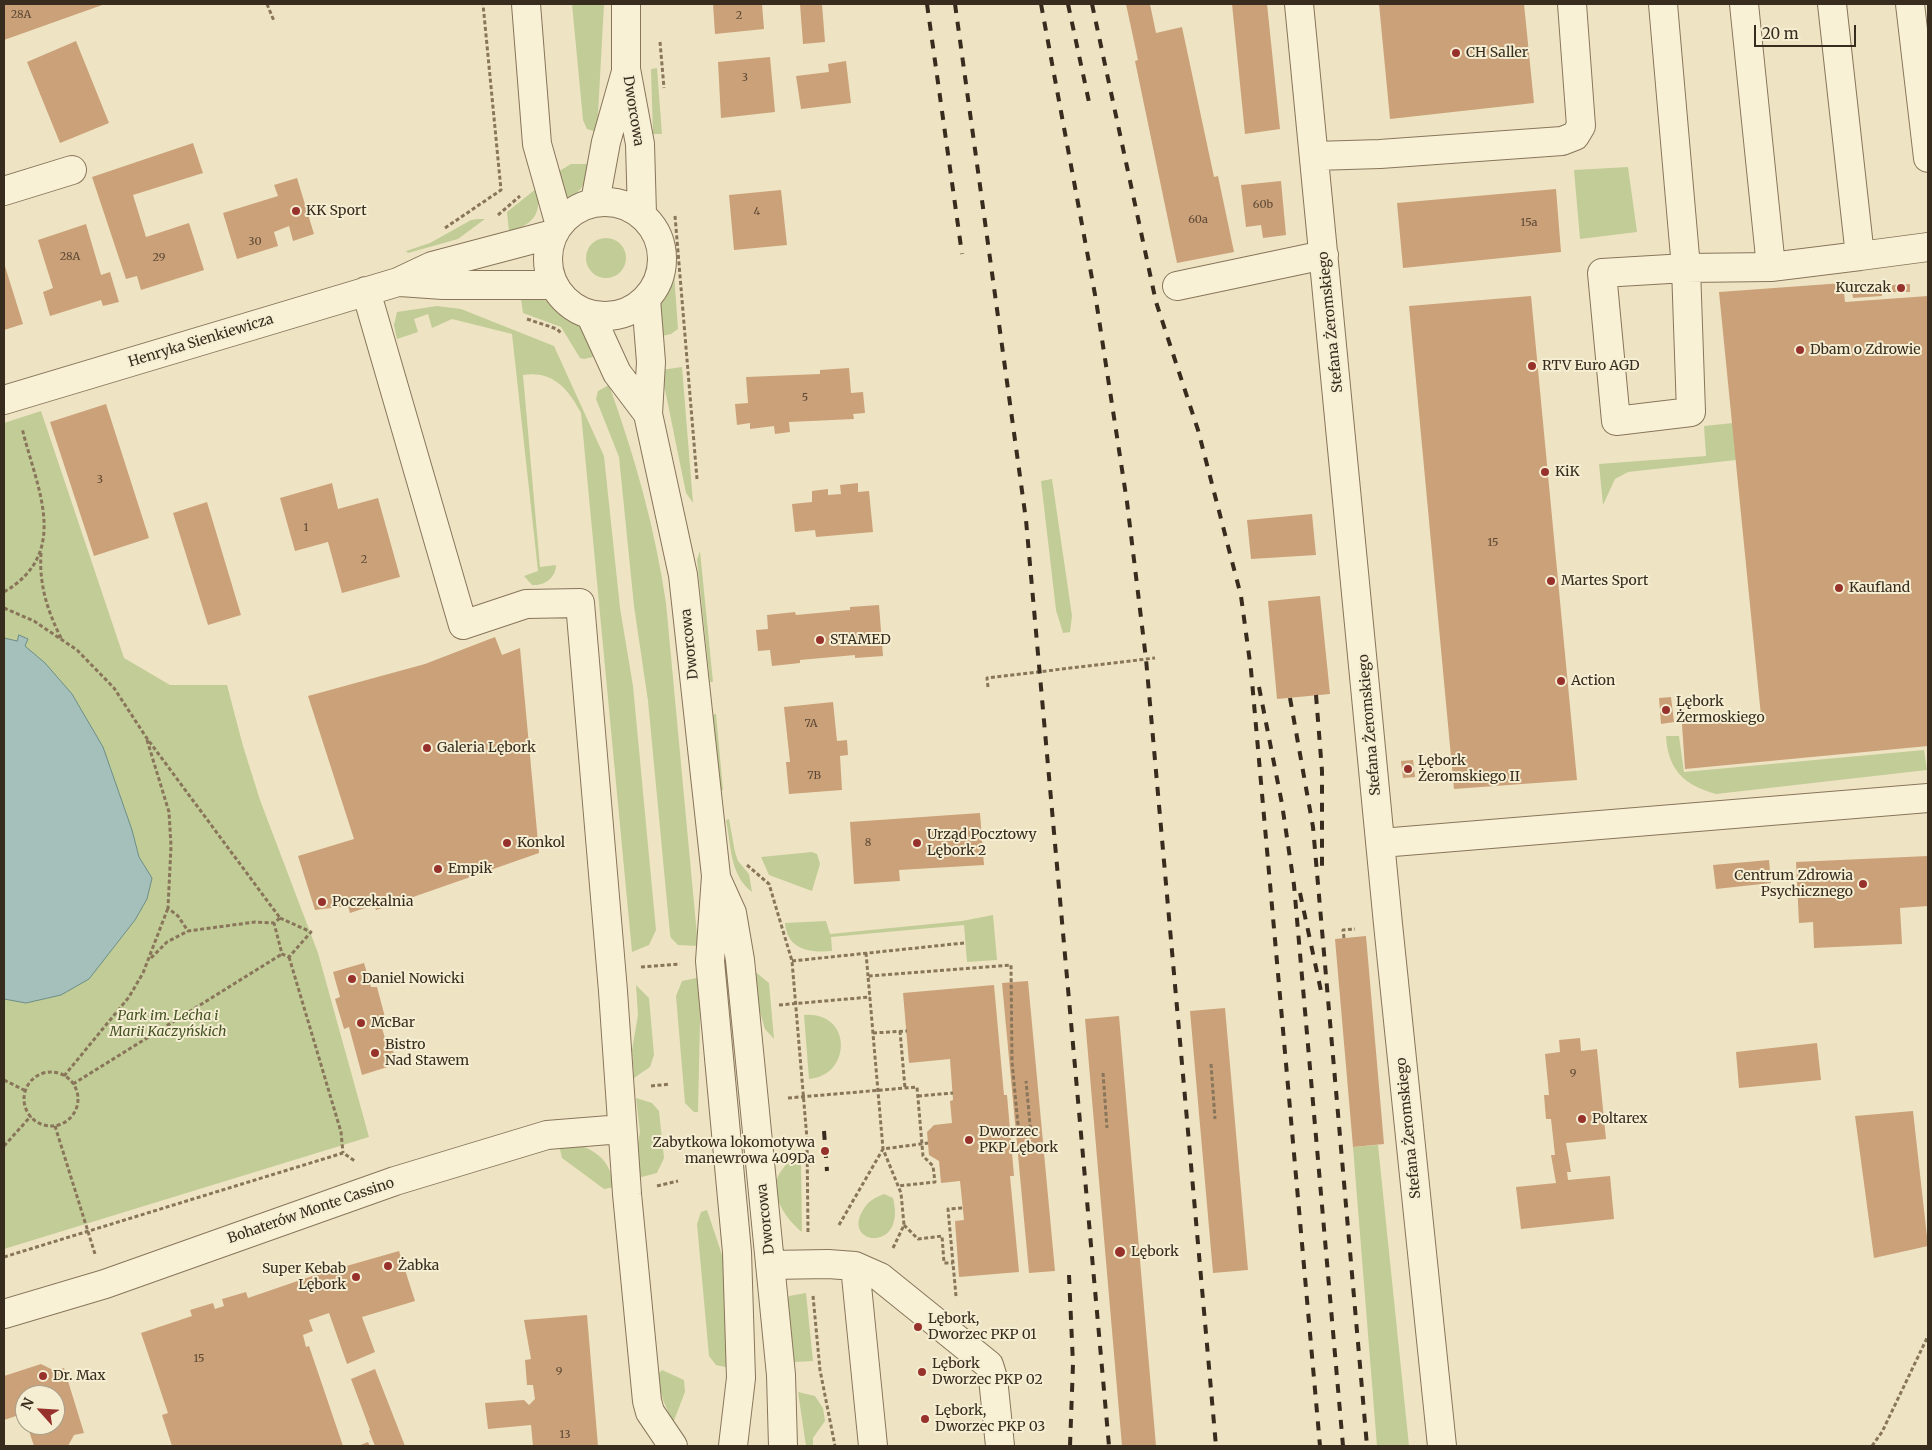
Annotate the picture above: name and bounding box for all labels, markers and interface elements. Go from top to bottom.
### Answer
house number: 28A [11,8,31,22]
house number: 2 [736,9,742,23]
scale bar [1757,15,1860,47]
text: 20 m [1762,24,1799,43]
place label: CH Saller [1466,45,1528,61]
marker: CH Saller [1450,47,1462,59]
house number: 3 [742,71,748,85]
street label: Dworcowa [619,75,647,147]
house number: 60b [1253,198,1273,212]
place label: KK Sport [306,203,367,219]
marker: KK Sport [290,205,302,217]
house number: 4 [754,205,760,219]
house number: 60a [1188,213,1208,227]
house number: 15a [1521,216,1537,230]
house number: 30 [248,235,262,249]
house number: 28A [60,250,80,264]
house number: 29 [153,251,165,265]
street label: Stefana Żeromskiego [1315,251,1347,393]
place label: Kurczak [1835,280,1891,296]
marker: Kurczak [1895,282,1907,294]
street label: Henryka Sienkiewicza [127,311,275,371]
place label: Dbam o Zdrowie [1810,342,1921,358]
marker: Dbam o Zdrowie [1794,344,1806,356]
place label: RTV Euro AGD [1542,358,1640,374]
marker: RTV Euro AGD [1526,360,1538,372]
house number: 5 [802,391,808,405]
place label: KiK [1555,464,1580,480]
marker: KiK [1539,466,1551,478]
house number: 3 [97,473,103,487]
house number: 1 [304,521,308,535]
house number: 15 [1487,536,1499,550]
house number: 2 [361,553,367,567]
place label: Martes Sport [1561,573,1648,589]
marker: Martes Sport [1545,575,1557,587]
place label: Kaufland [1849,580,1910,596]
marker: Kaufland [1833,582,1845,594]
street label: Dworcowa [678,608,702,680]
place label: STAMED [830,632,891,648]
marker: STAMED [814,634,826,646]
street label: Stefana Żeromskiego [1355,654,1385,796]
place label: Action [1571,673,1615,689]
marker: Action [1555,675,1567,687]
place label: Lębork Żermoskiego [1676,694,1765,726]
marker: Lębork Żermoskiego [1660,704,1672,716]
house number: 7A [805,717,817,731]
place label: Galeria Lębork [437,740,536,756]
marker: Galeria Lębork [421,742,433,754]
place label: Lębork Żeromskiego II [1418,753,1520,786]
marker: Lębork Żeromskiego II [1402,763,1414,775]
house number: 7B [807,769,821,783]
place label: Urząd Pocztowy Lębork 2 [927,827,1037,860]
place label: Konkol [517,835,565,851]
house number: 8 [865,836,871,850]
marker: Konkol [501,837,513,849]
marker: Urząd Pocztowy Lębork 2 [911,837,923,849]
place label: Empik [448,861,492,877]
marker: Empik [432,863,444,875]
place label: Centrum Zdrowia Psychicznego [1734,868,1853,900]
marker: Centrum Zdrowia Psychicznego [1857,878,1869,890]
place label: Poczekalnia [332,894,413,910]
marker: Poczekalnia [316,896,328,908]
place label: Daniel Nowicki [362,971,464,987]
marker: Daniel Nowicki [346,973,358,985]
park label: Park im. Lecha i Marii Kaczyńskich [109,1008,227,1040]
place label: McBar [371,1015,415,1031]
marker: McBar [355,1017,367,1029]
place label: Bistro Nad Stawem [385,1037,469,1070]
marker: Bistro Nad Stawem [369,1047,381,1059]
street label: Stefana Żeromskiego [1393,1057,1425,1199]
house number: 9 [1570,1067,1576,1081]
place label: Poltarex [1592,1111,1648,1127]
marker: Poltarex [1576,1113,1588,1125]
place label: Dworzec PKP Lębork [979,1124,1058,1156]
marker: Dworzec PKP Lębork [963,1134,975,1146]
place label: Zabytkowa lokomotywa manewrowa 409Da [653,1135,815,1168]
marker: Zabytkowa lokomotywa manewrowa 409Da [819,1145,831,1157]
street label: Bohaterów Monte Cassino [225,1175,397,1247]
street label: Dworcowa [754,1183,778,1255]
place label: Lębork [1131,1244,1179,1260]
marker: Lębork [1113,1245,1127,1259]
place label: Żabka [398,1258,439,1274]
marker: Żabka [382,1260,394,1272]
place label: Super Kebab Lębork [262,1261,346,1294]
marker: Super Kebab Lębork [350,1271,362,1283]
place label: Lębork, Dworzec PKP 01 [928,1311,1037,1344]
marker: Lębork, Dworzec PKP 01 [912,1321,924,1333]
house number: 15 [193,1352,205,1366]
place label: Lębork Dworzec PKP 02 [932,1356,1043,1388]
house number: 9 [556,1365,562,1379]
marker: Lębork Dworzec PKP 02 [916,1366,928,1378]
place label: Dr. Max [53,1368,106,1384]
marker: Dr. Max [37,1370,49,1382]
north arrow [15,1385,65,1435]
text: N [17,1395,38,1413]
place label: Lębork, Dworzec PKP 03 [935,1403,1045,1435]
marker: Lębork, Dworzec PKP 03 [919,1413,931,1425]
house number: 13 [560,1428,570,1442]

